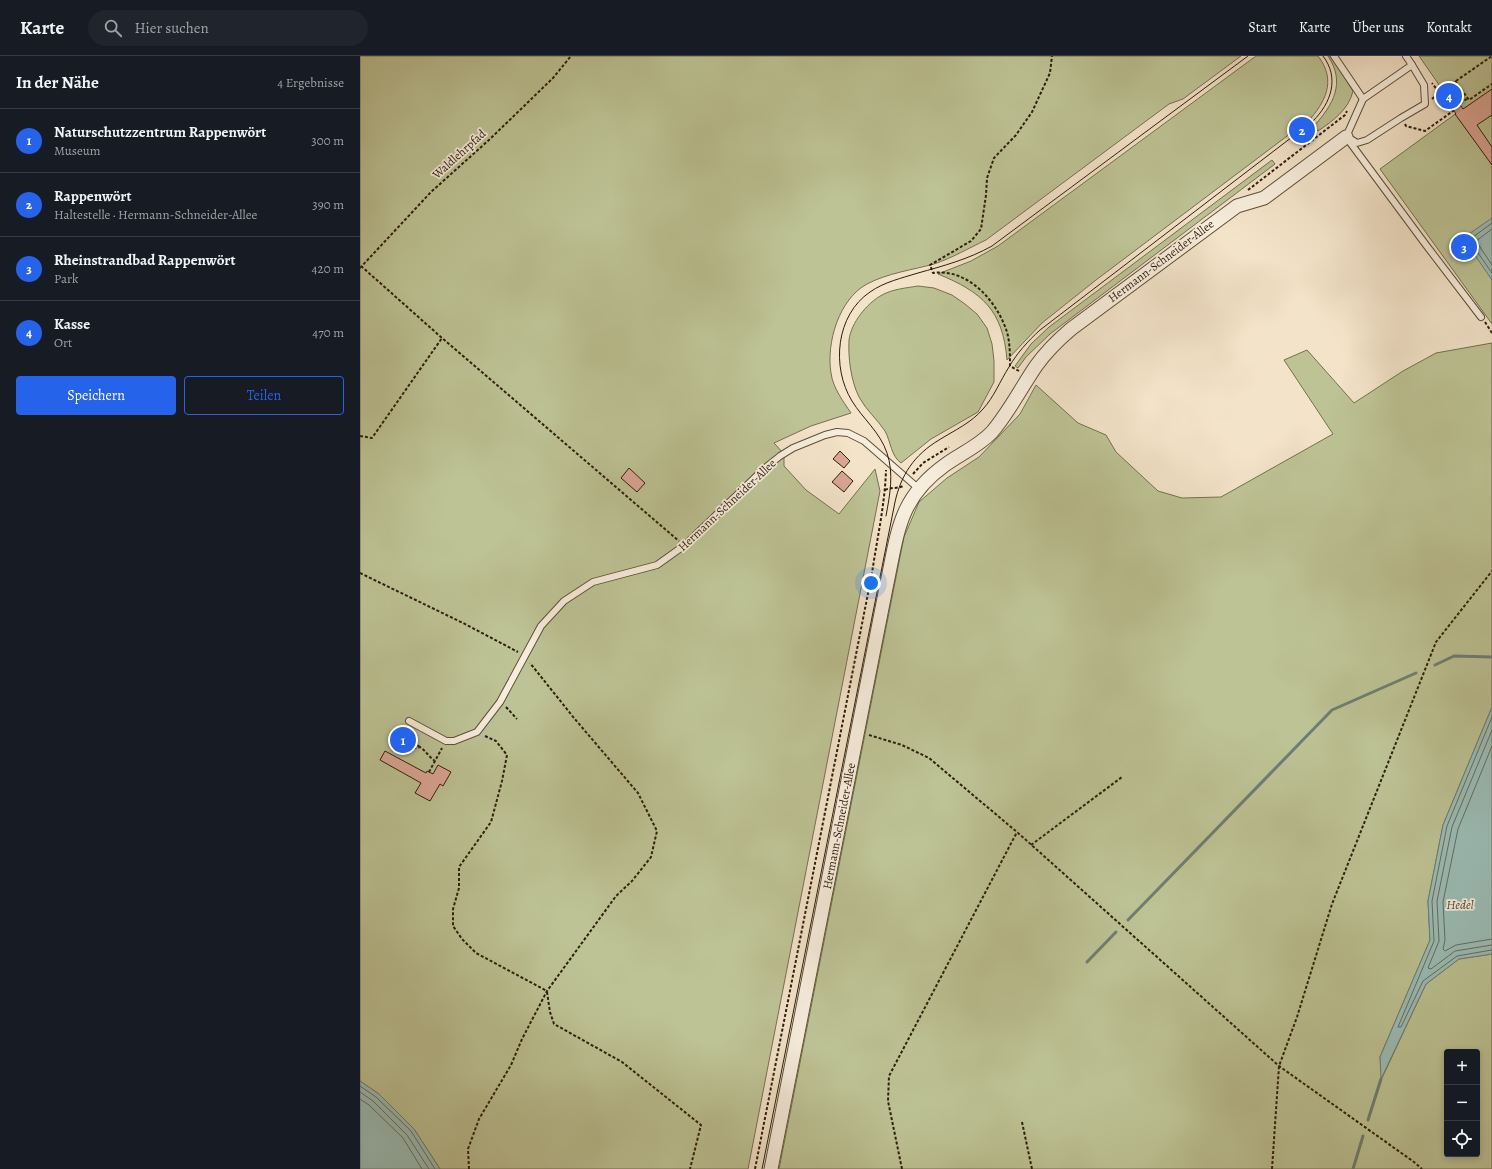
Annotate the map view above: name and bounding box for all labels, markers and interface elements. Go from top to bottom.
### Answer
search box [88,10,368,46]
text: Karte [20,15,64,41]
icon: search [102,17,124,39]
text: Hier suchen [134,18,209,38]
text: Start [1248,18,1277,37]
text: Karte [1299,18,1330,37]
text: Über uns [1352,18,1404,37]
text: Kontakt [1426,18,1472,37]
text: In der Nähe [16,71,99,94]
text: 4 Ergebnisse [277,74,344,91]
pin: 4 [1436,81,1462,111]
pin: 2 [1289,115,1315,145]
text: Naturschutzzentrum Rappenwört [54,122,266,142]
street label: Waldlehrpfad [428,125,490,183]
text: 1 [27,132,31,149]
text: 300 m [311,132,344,149]
text: Museum [54,142,101,159]
text: Rappenwört [54,186,132,206]
text: 2 [26,196,32,213]
text: 390 m [312,196,344,213]
text: Haltestelle · Hermann-Schneider-Allee [54,206,257,223]
street label: Hermann-Schneider-Allee [1105,216,1217,306]
pin: 3 [1451,232,1477,262]
text: Rheinstrandbad Rappenwört [54,250,235,270]
text: 3 [26,260,32,277]
text: 420 m [312,260,344,277]
text: Park [54,270,78,287]
text: Kasse [54,314,90,334]
text: 4 [26,324,32,341]
text: 470 m [312,324,344,341]
text: Ort [54,334,72,351]
button: Speichern [16,376,176,415]
button: Teilen [184,376,344,415]
street label: Hermann-Schneider-Allee [675,455,779,555]
your location [861,573,881,593]
pin: 1 [390,725,416,755]
street label: Hermann-Schneider-Allee [819,761,859,891]
water label: Hedel [1446,896,1475,913]
map controls [1444,1049,1480,1157]
button: + [1444,1049,1480,1085]
button: − [1444,1085,1480,1121]
button: locate [1444,1121,1480,1157]

